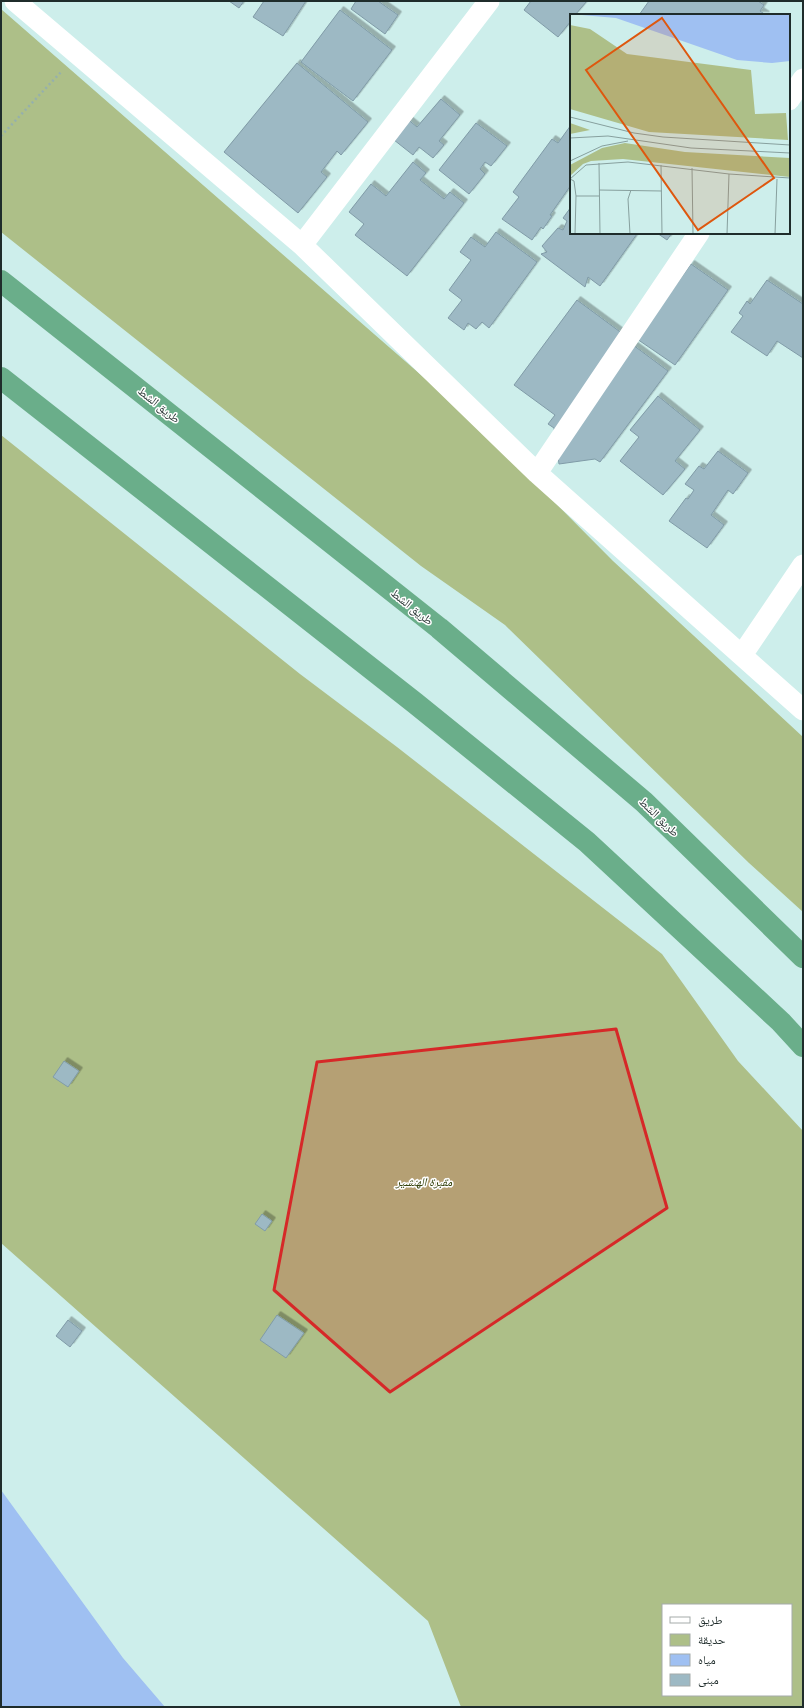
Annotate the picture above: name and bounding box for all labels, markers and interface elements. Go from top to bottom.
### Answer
inset map [570,14,790,234]
street label: طريق الشط [135,384,183,426]
street label: طريق الشط [388,586,436,628]
street label: طريق الشط [636,795,682,840]
park label: مقبرة الهنشير [395,1175,453,1189]
legend [662,1604,792,1696]
text: طريق [698,1613,723,1627]
text: حديقة [698,1633,726,1647]
text: مياه [698,1653,716,1667]
text: مبنى [698,1673,719,1687]

